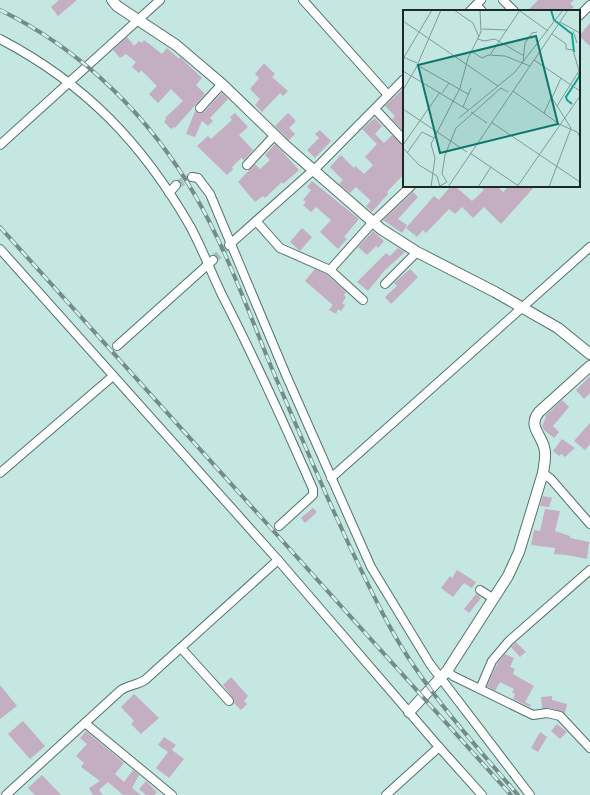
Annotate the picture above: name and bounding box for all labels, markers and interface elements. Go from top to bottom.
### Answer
inset map [403,10,580,187]

